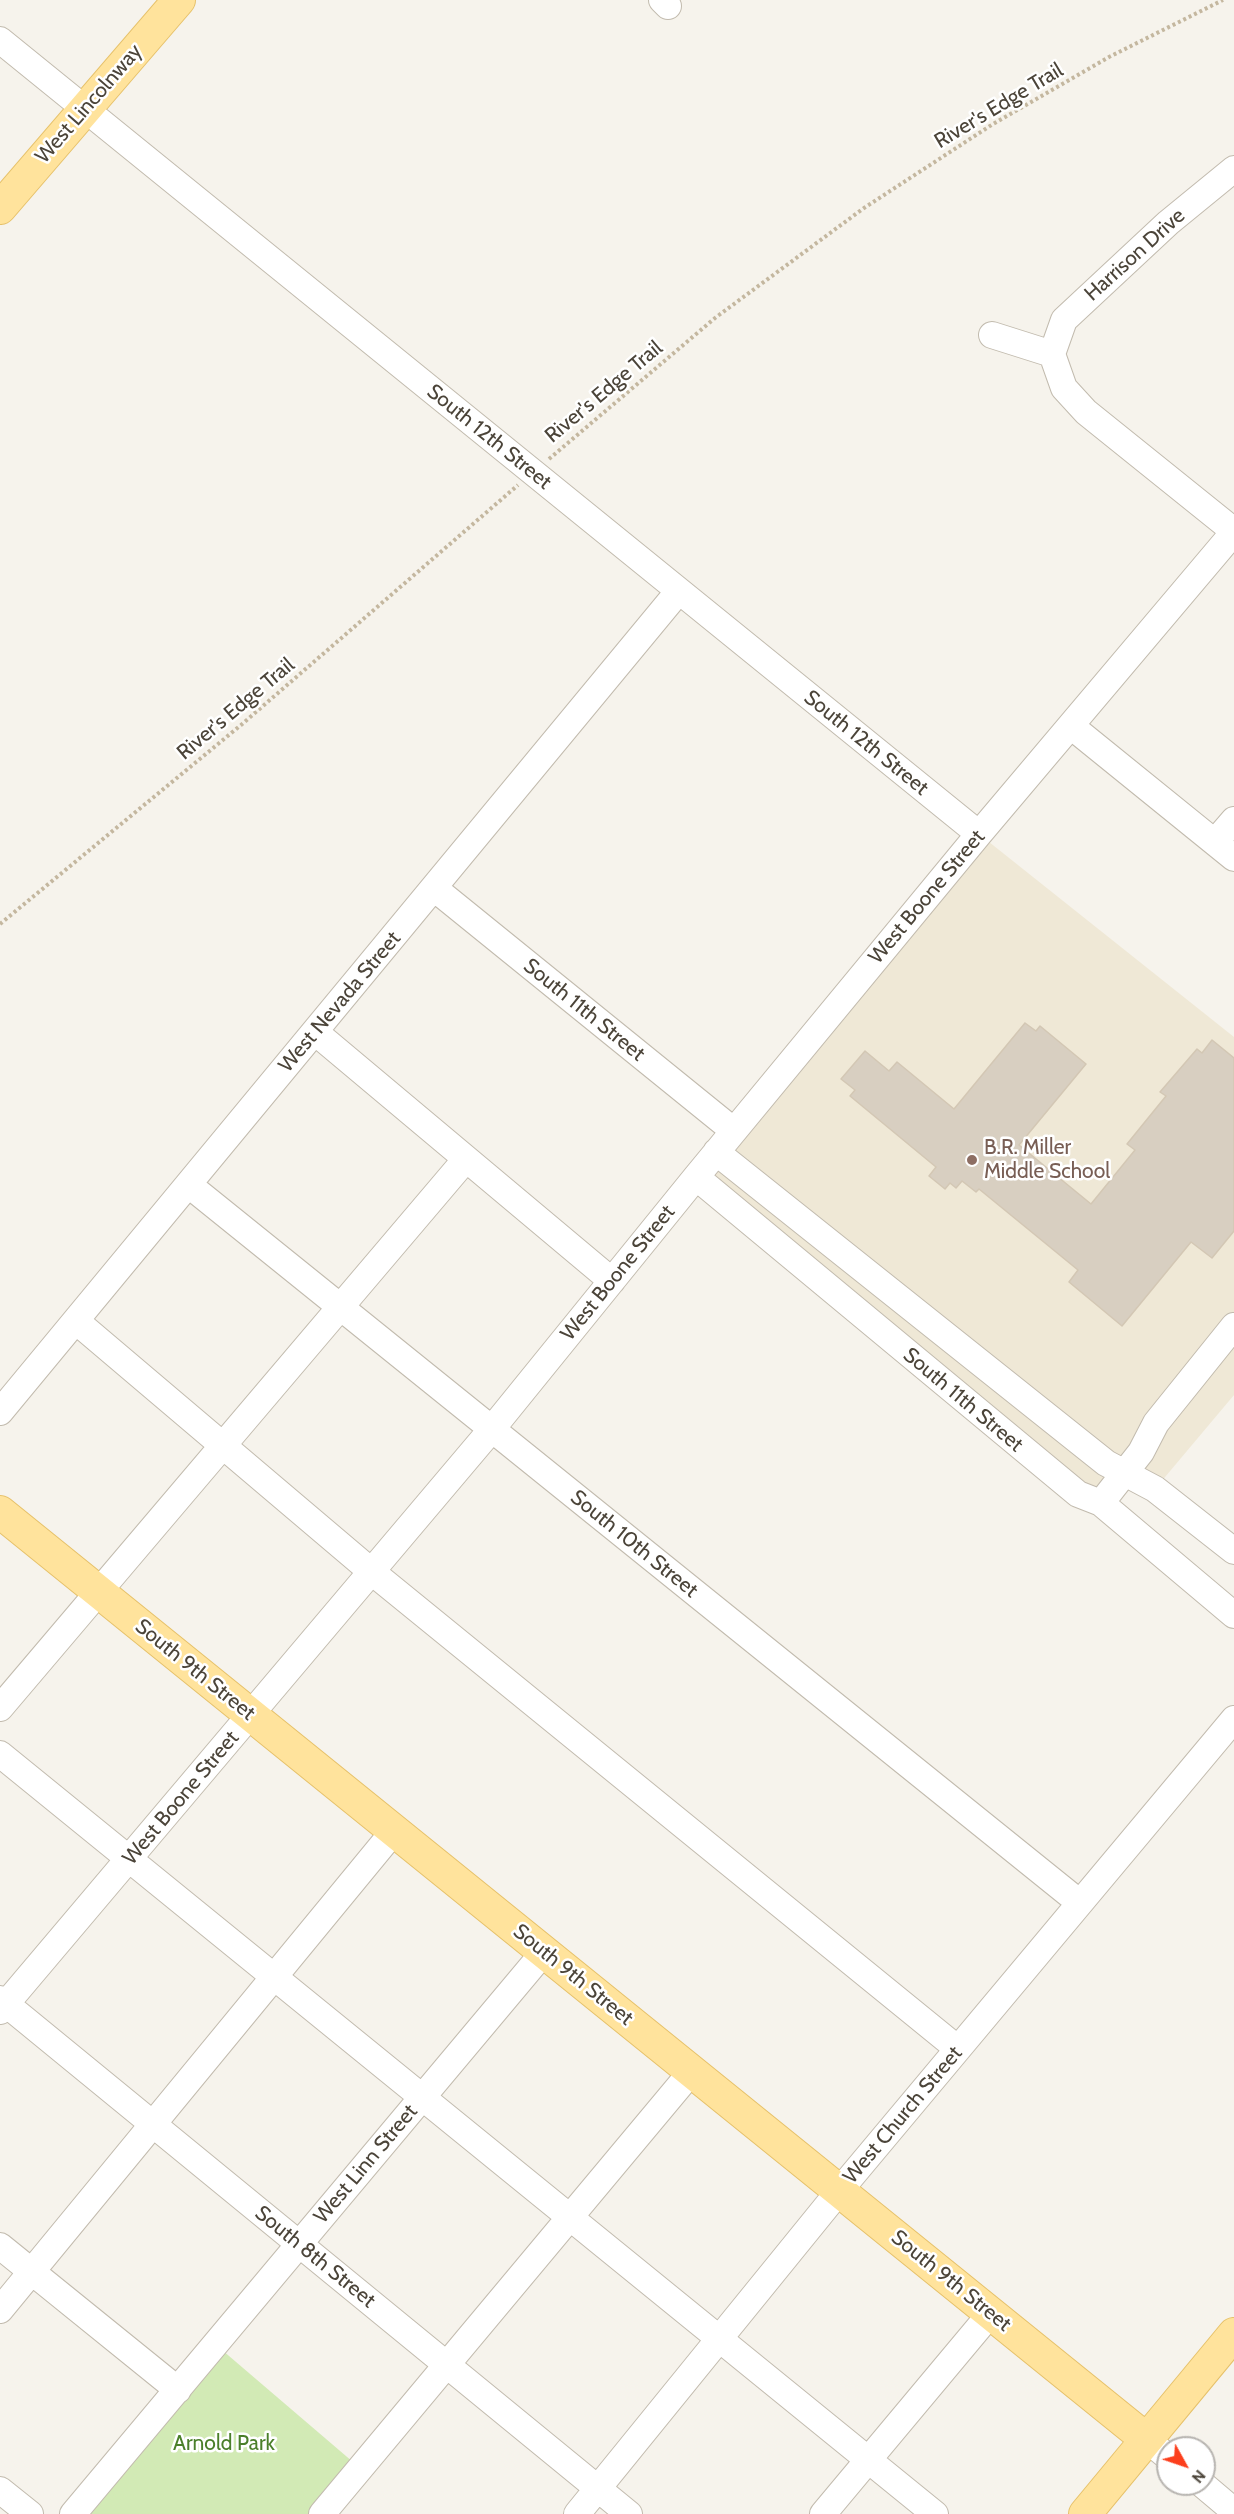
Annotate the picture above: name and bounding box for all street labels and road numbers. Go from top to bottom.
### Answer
street label: West Lincolnway [30,39,148,169]
street label: River's Edge Trail [930,58,1068,154]
street label: Harrison Drive [1080,203,1190,307]
street label: River's Edge Trail [540,336,668,448]
street label: South 12th Street [422,379,556,495]
street label: River's Edge Trail [172,653,300,765]
street label: South 12th Street [799,685,933,801]
street label: West Boone Street [864,825,990,969]
street label: West Nevada Street [274,926,406,1078]
street label: South 11th Street [518,953,650,1067]
street label: West Boone Street [556,1200,680,1346]
street label: South 11th Street [898,1343,1028,1457]
street label: South 10th Street [565,1485,703,1603]
street label: South 9th Street [130,1614,260,1726]
street label: West Boone Street [118,1726,244,1870]
street label: South 9th Street [508,1919,638,2031]
street label: West Church Street [838,2041,968,2189]
street label: West Linn Street [309,2099,423,2229]
street label: South 8th Street [250,2201,380,2313]
street label: South 9th Street [886,2225,1016,2337]

